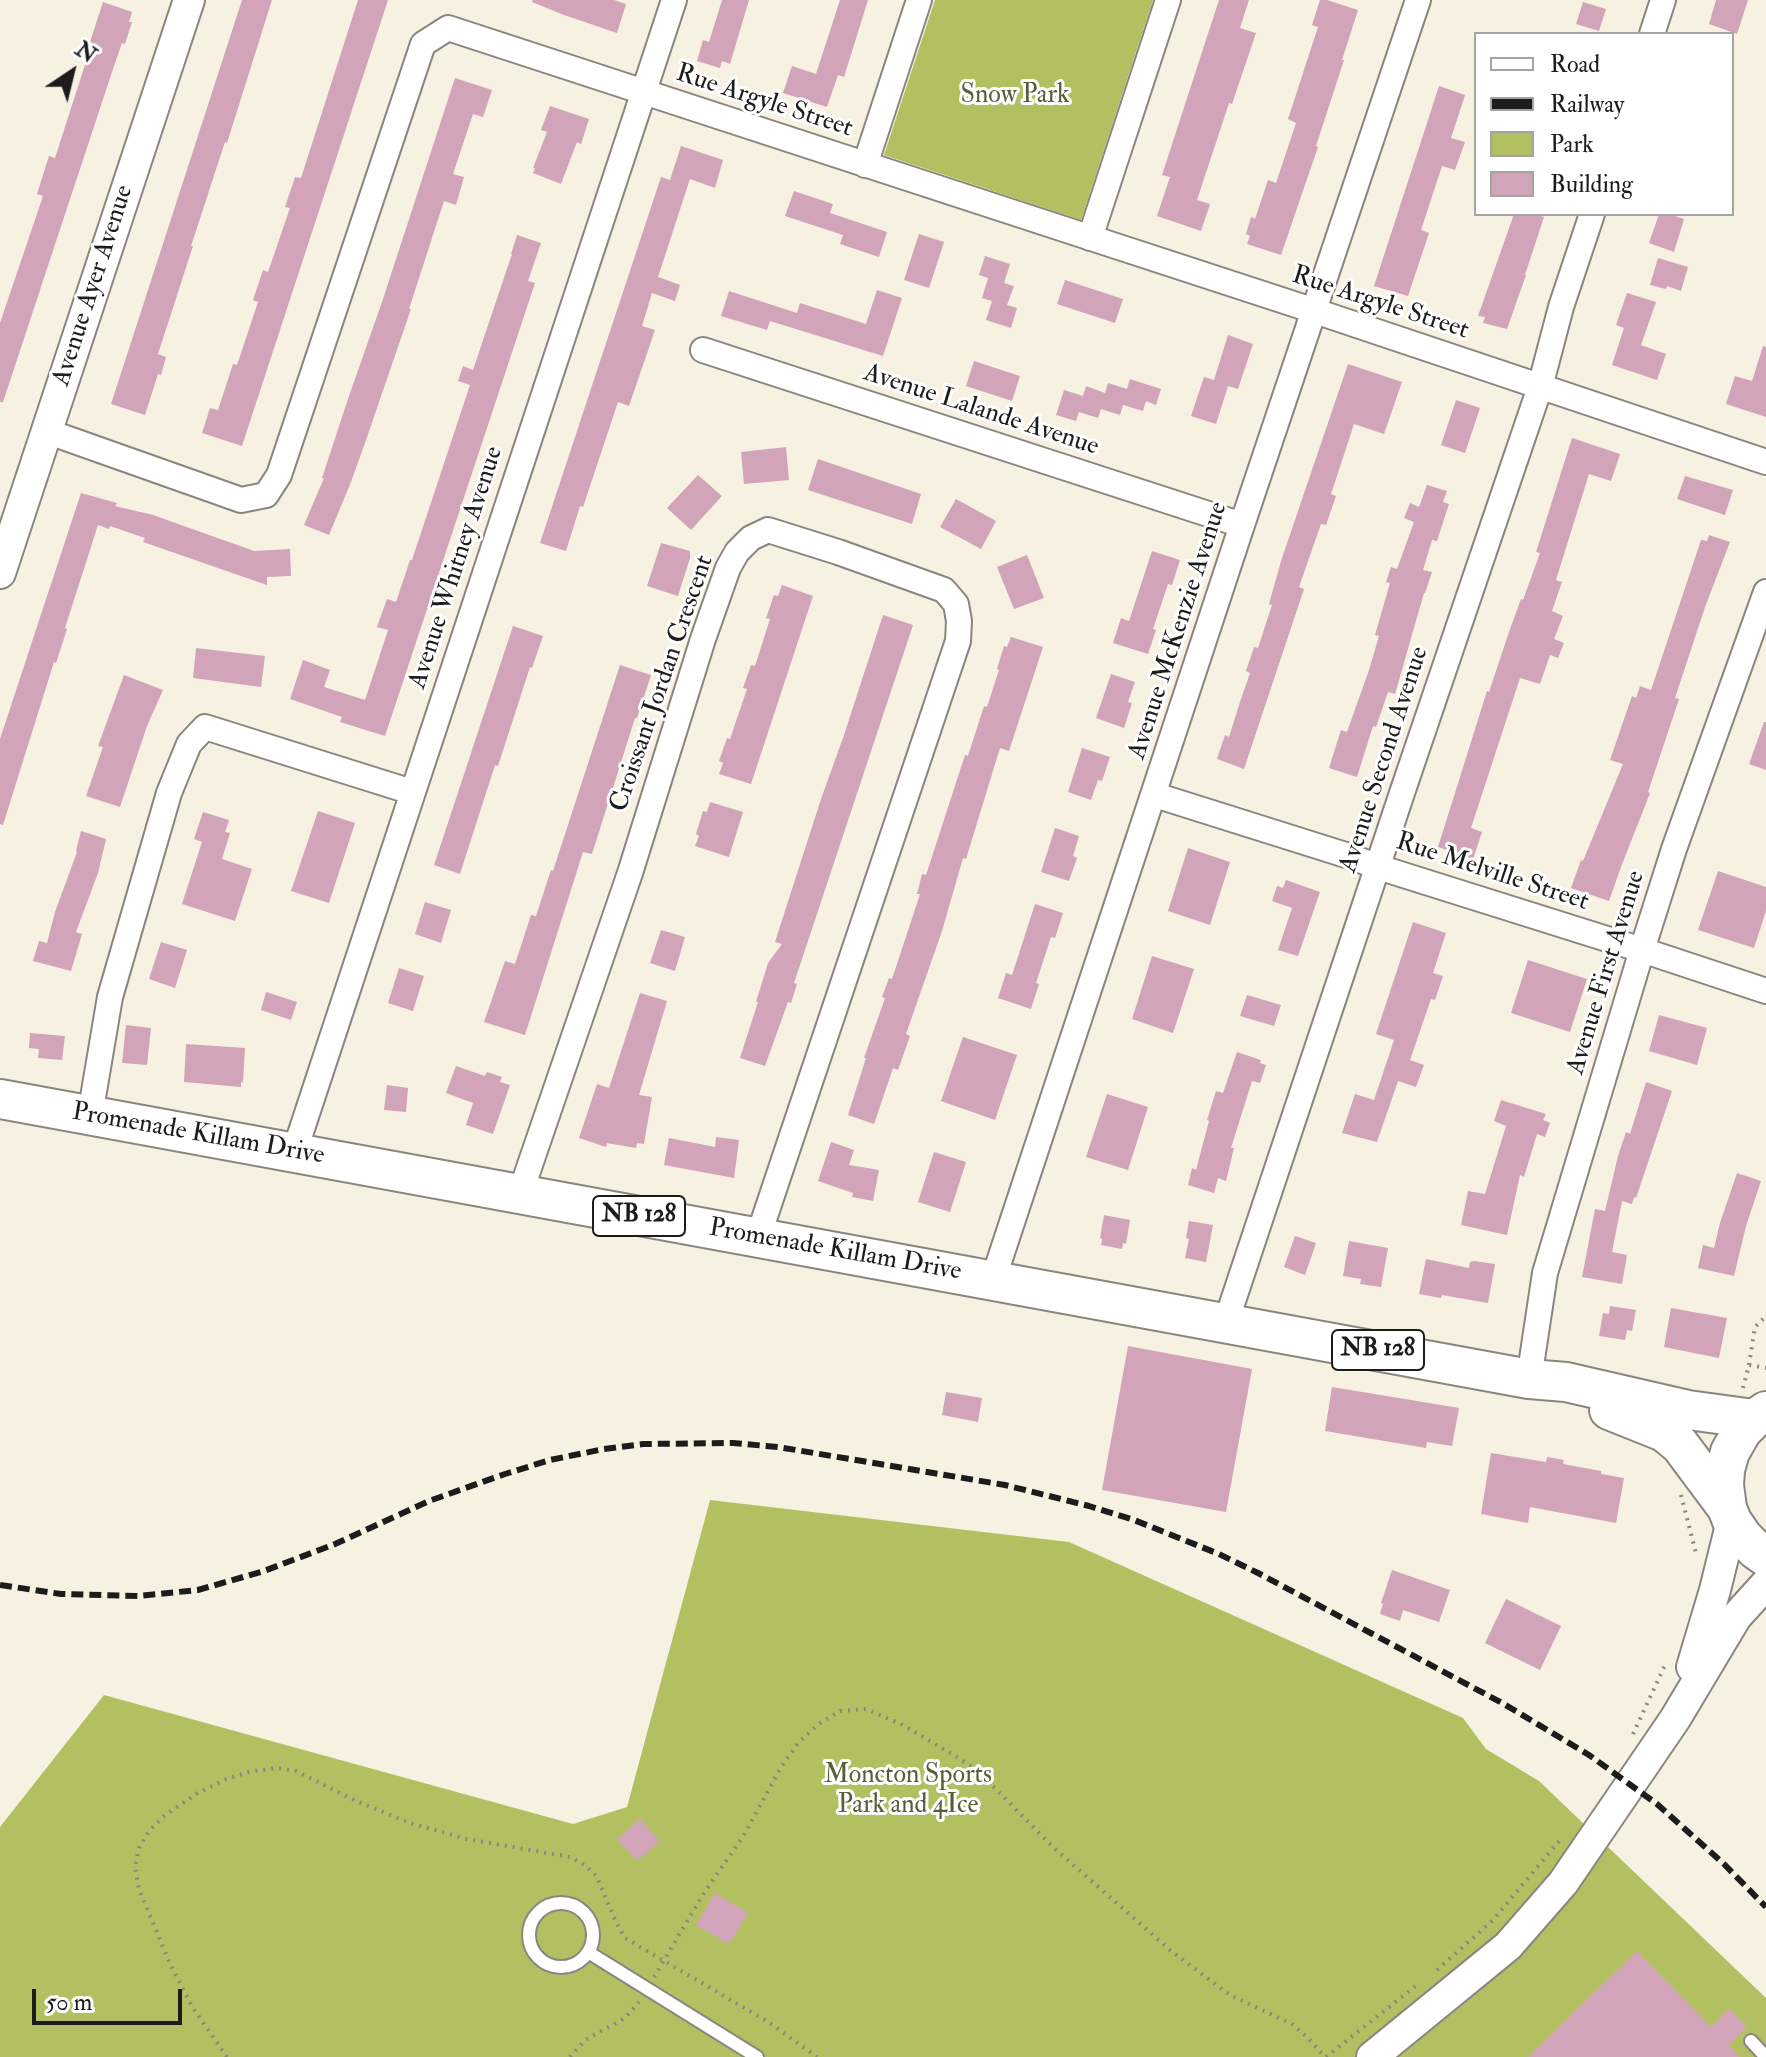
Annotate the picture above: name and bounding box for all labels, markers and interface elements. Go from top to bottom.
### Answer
north arrow [32,32,112,112]
legend [1474,32,1734,216]
text: N [70,35,102,69]
text: Road [1550,49,1600,80]
street label: Rue Argyle Street [672,59,856,145]
park label: Snow Park [961,80,1069,112]
text: Railway [1550,89,1624,120]
text: Park [1550,129,1594,160]
text: Building [1550,169,1633,200]
street label: Avenue Ayer Avenue [47,182,141,390]
street label: Rue Argyle Street [1288,261,1472,347]
street label: Avenue Lalande Avenue [860,358,1102,464]
street label: Avenue Whitney Avenue [403,443,511,693]
street label: Avenue McKenzie Avenue [1123,498,1235,764]
street label: Croissant Jordan Crescent [604,552,722,816]
street label: Avenue Second Avenue [1334,643,1436,877]
street label: Rue Melville Street [1392,827,1592,919]
street label: Avenue First Avenue [1561,867,1653,1079]
street label: Promenade Killam Drive [69,1097,327,1173]
road number: NB 128 [593,1196,685,1236]
street label: Promenade Killam Drive [706,1213,964,1289]
road number: NB 128 [1332,1330,1424,1370]
park label: Moncton Sports Park and 4Ice [824,1760,992,1822]
scale bar [36,1973,186,2023]
text: 50 m [46,1987,92,2018]

